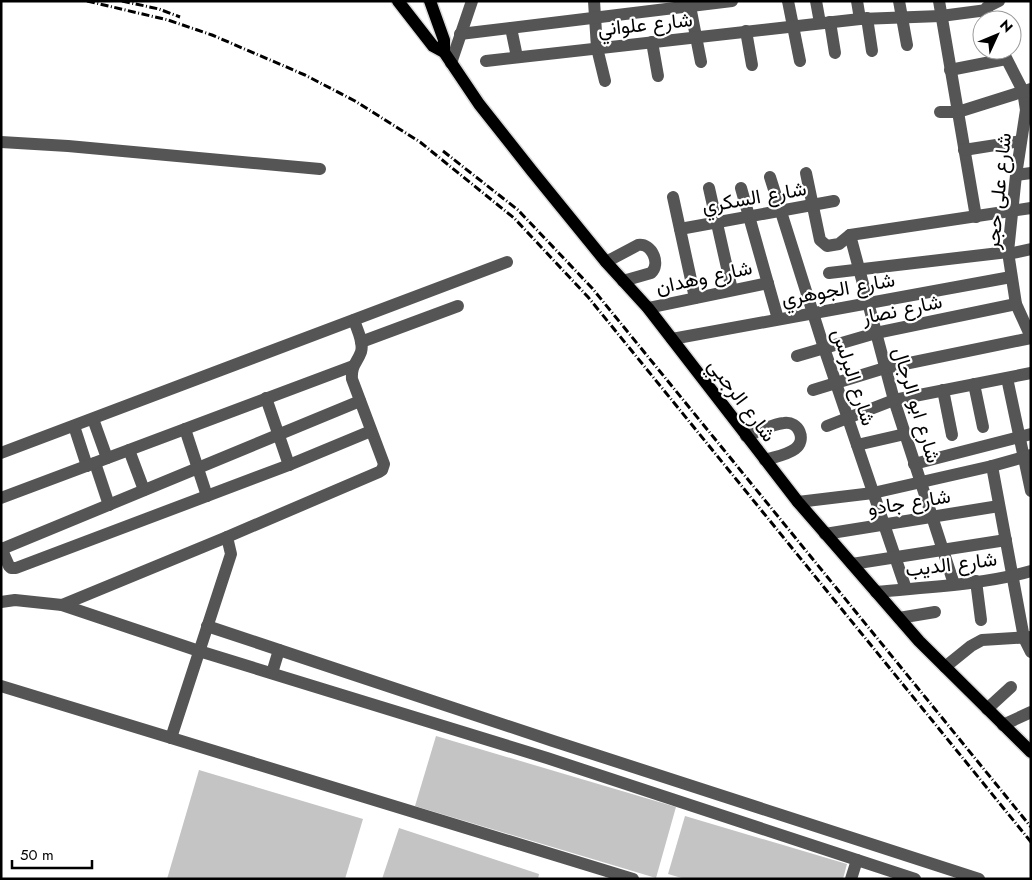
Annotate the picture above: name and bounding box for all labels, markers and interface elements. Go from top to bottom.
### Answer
street label: شارع علواني [596,5,694,46]
north arrow [972,10,1022,60]
text: N [995,15,1017,37]
street label: شارع على حجر [978,131,1019,252]
street label: شارع السكري [700,174,809,223]
street label: شارع وهدان [653,253,755,302]
street label: شارع الجوهري [779,265,898,316]
street label: شارع نصار [858,287,945,332]
street label: شارع البرلس [824,325,883,429]
street label: شارع ابو الرجال [885,344,948,467]
street label: شارع الرجبي [699,352,783,449]
street label: شارع جادو [866,482,952,523]
street label: شارع الديب [904,544,999,584]
scale bar [12,838,92,870]
text: 50 m [20,844,54,866]

